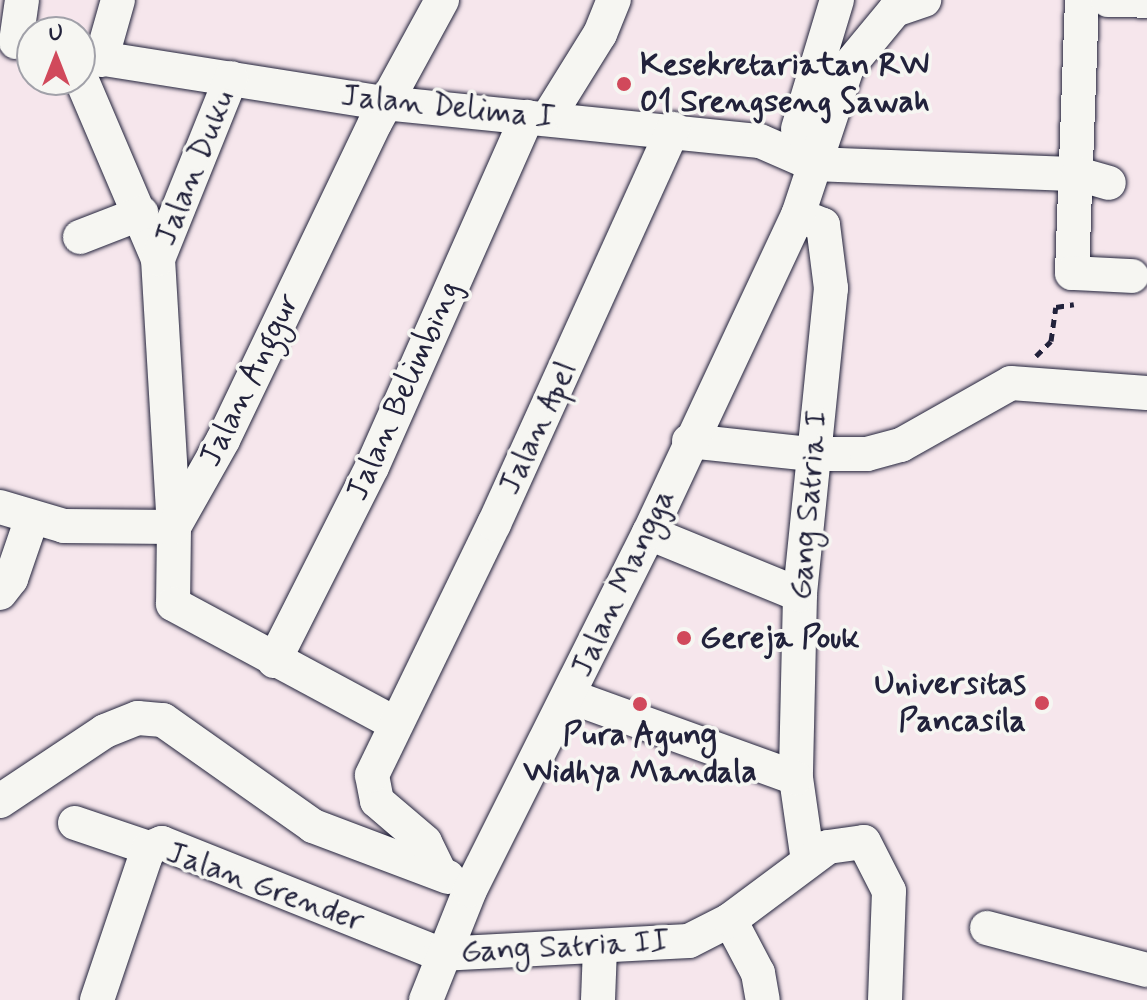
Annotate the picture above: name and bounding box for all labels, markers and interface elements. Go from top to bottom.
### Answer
north arrow [16,16,96,96]
text: U [49,20,63,48]
place label: Kesekretariatan RW 01 Srengseng Sawah [640,47,925,122]
marker: Kesekretariatan RW 01 Srengseng Sawah [615,75,633,93]
street label: Jalan Delima I [339,77,557,137]
street label: Jalan Duku [148,88,242,248]
street label: Jalan Belimbing [338,275,470,507]
street label: Jalan Anggur [192,288,308,472]
street label: Jalan Apel [490,355,586,501]
street label: Gang Satria I [782,408,836,602]
street label: Jalan Mangga [563,484,683,682]
place label: Gereja Pouk [700,619,859,657]
marker: Gereja Pouk [675,629,693,647]
place label: Universitas Pancasila [874,666,1026,741]
marker: Universitas Pancasila [1033,694,1051,712]
marker: Pura Agung Widhya Mandala [631,695,649,713]
place label: Pura Agung Widhya Mandala [526,717,754,792]
street label: Jalan Grender [161,833,369,941]
street label: Gang Satria II [460,922,670,972]

